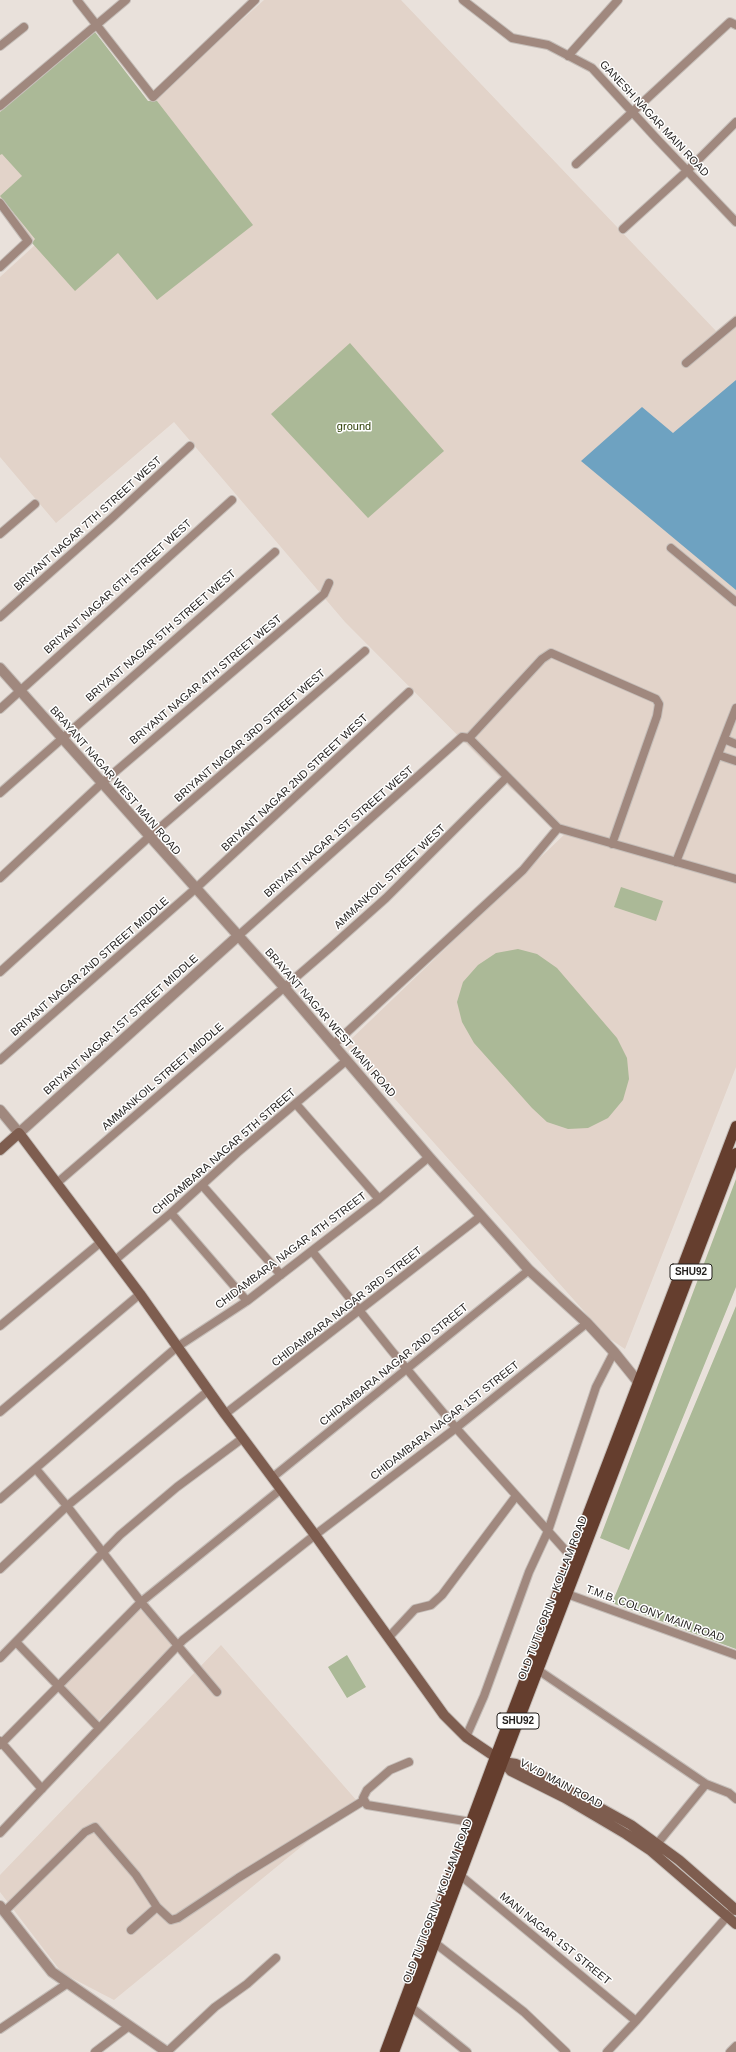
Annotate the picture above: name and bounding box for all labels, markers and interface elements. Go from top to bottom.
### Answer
street label: GANESH NAGAR MAIN ROAD [597,58,711,180]
park label: ground [337,420,371,434]
street label: BRIYANT NAGAR 7TH STREET WEST [11,454,165,594]
street label: BRIYANT NAGAR 6TH STREET WEST [41,517,195,657]
street label: BRIYANT NAGAR 5TH STREET WEST [83,567,239,705]
street label: BRIYANT NAGAR 4TH STREET WEST [127,613,285,747]
street label: BRIYANT NAGAR 3RD STREET WEST [172,667,328,805]
street label: BRAYANT NAGAR WEST MAIN ROAD [47,704,183,858]
street label: BRIYANT NAGAR 2ND STREET WEST [219,712,371,854]
street label: BRIYANT NAGAR 1ST STREET WEST [262,764,416,900]
street label: AMMANKOIL STREET WEST [332,822,448,932]
street label: BRIYANT NAGAR 2ND STREET MIDDLE [8,895,172,1039]
street label: BRAYANT NAGAR WEST MAIN ROAD [262,946,398,1100]
street label: BRIYANT NAGAR 1ST STREET MIDDLE [41,952,201,1098]
street label: AMMANKOIL STREET MIDDLE [99,1020,227,1134]
street label: CHIDAMBARA NAGAR 5TH STREET [150,1086,298,1218]
street label: CHIDAMBARA NAGAR 4TH STREET [213,1190,369,1312]
street label: CHIDAMBARA NAGAR 3RD STREET [269,1244,425,1370]
road number: SHU92 [670,1264,712,1280]
street label: CHIDAMBARA NAGAR 2ND STREET [317,1301,471,1429]
street label: CHIDAMBARA NAGAR 1ST STREET [368,1359,522,1483]
street label: OLD TUTICORIN - KOLLAM ROAD [516,1514,590,1682]
street label: T.M.B. COLONY MAIN ROAD [584,1583,726,1645]
road number: SHU92 [497,1713,539,1729]
street label: V.V.D MAIN ROAD [517,1757,605,1811]
street label: OLD TUTICORIN - KOLLAM ROAD [401,1817,475,1985]
street label: MANI NAGAR 1ST STREET [497,1890,613,1988]

